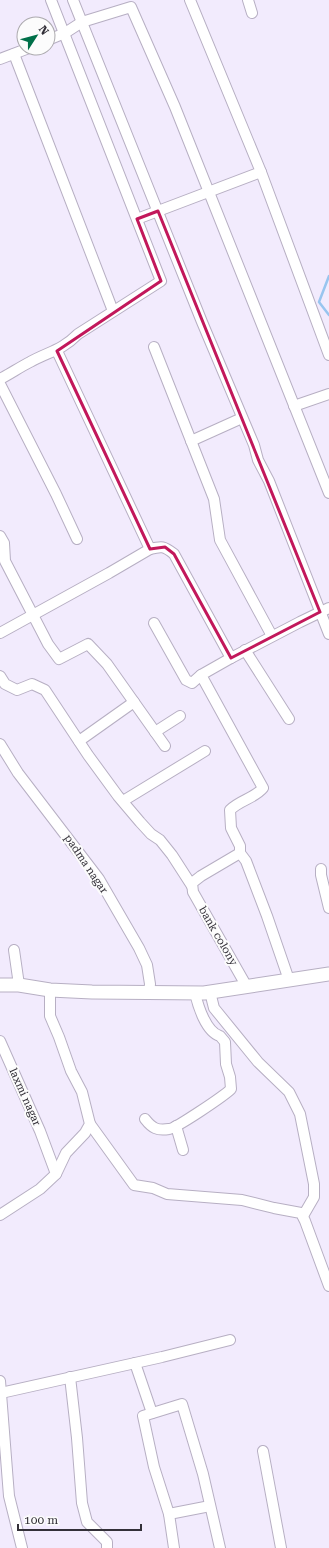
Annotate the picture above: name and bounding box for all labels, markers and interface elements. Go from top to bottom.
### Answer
north arrow [16,16,56,56]
text: N [36,23,52,38]
street label: padma nagar [61,832,111,896]
street label: bank colony [196,904,240,968]
street label: laxmi nagar [6,1066,44,1128]
scale bar [18,1506,141,1532]
text: 100 m [24,1513,58,1527]

